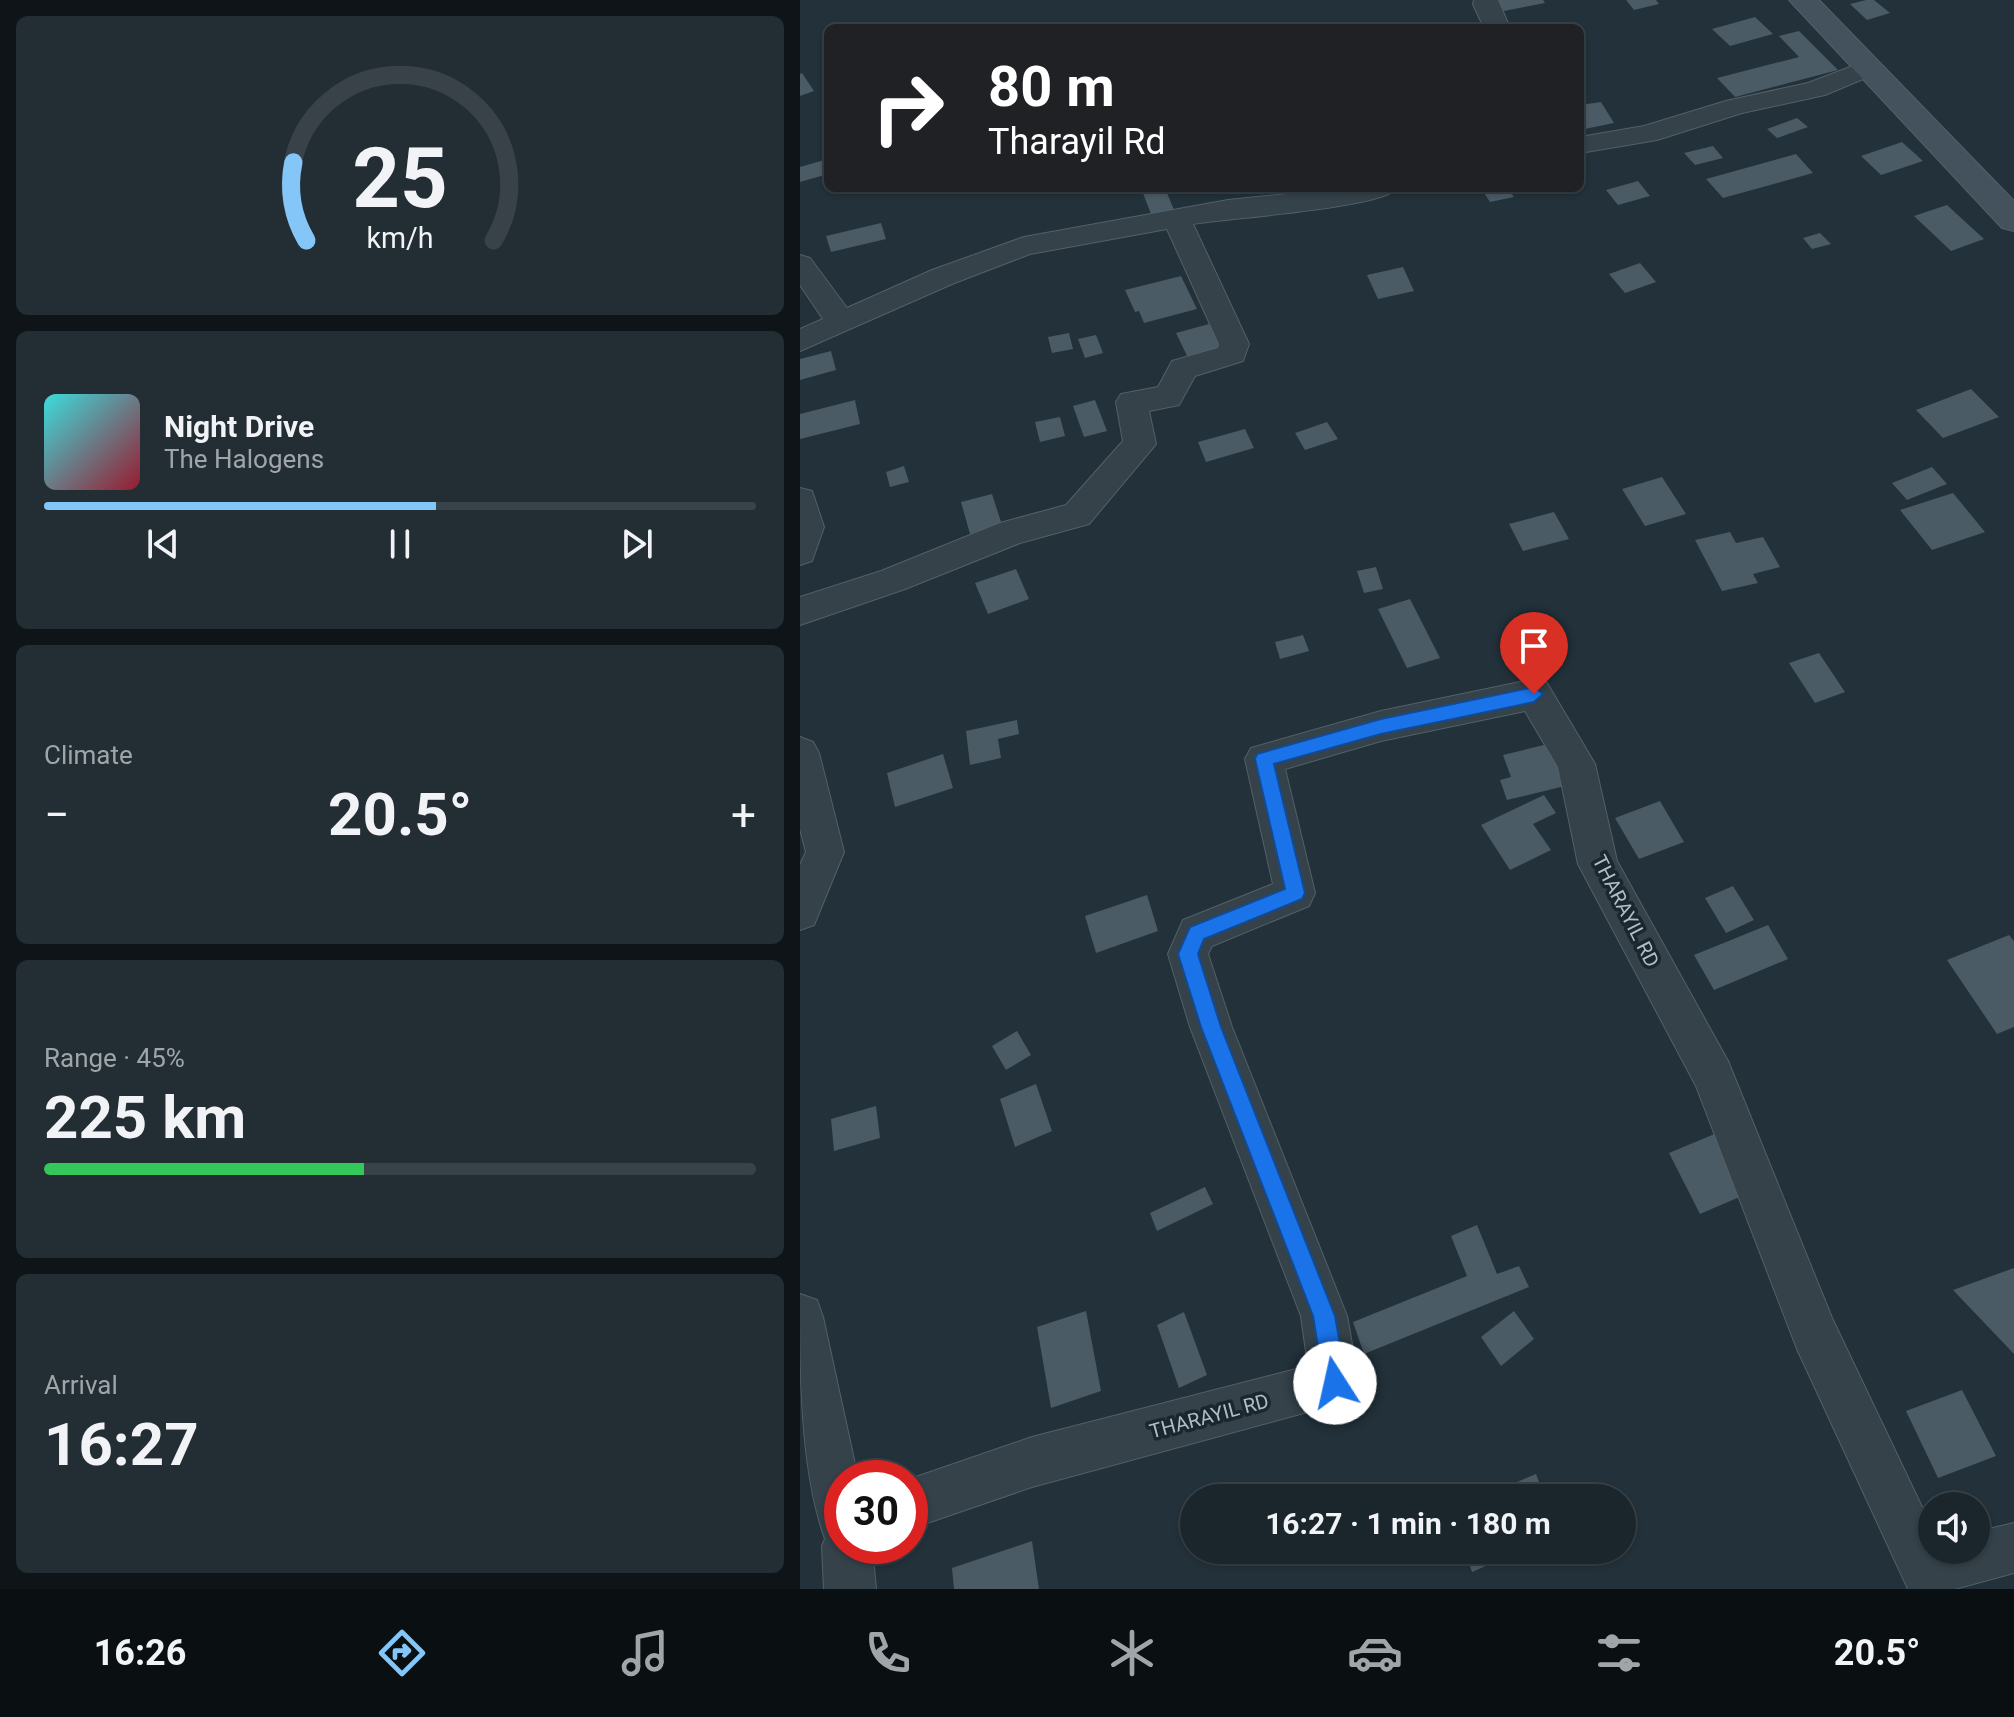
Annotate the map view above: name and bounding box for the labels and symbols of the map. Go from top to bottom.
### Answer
pin [1500,612,1568,694]
street label: THARAYIL RD [1587,851,1665,971]
position arrow [1293,1341,1377,1425]
street label: THARAYIL RD [1147,1389,1271,1443]
speed limit sign: 30 [824,1460,928,1564]

